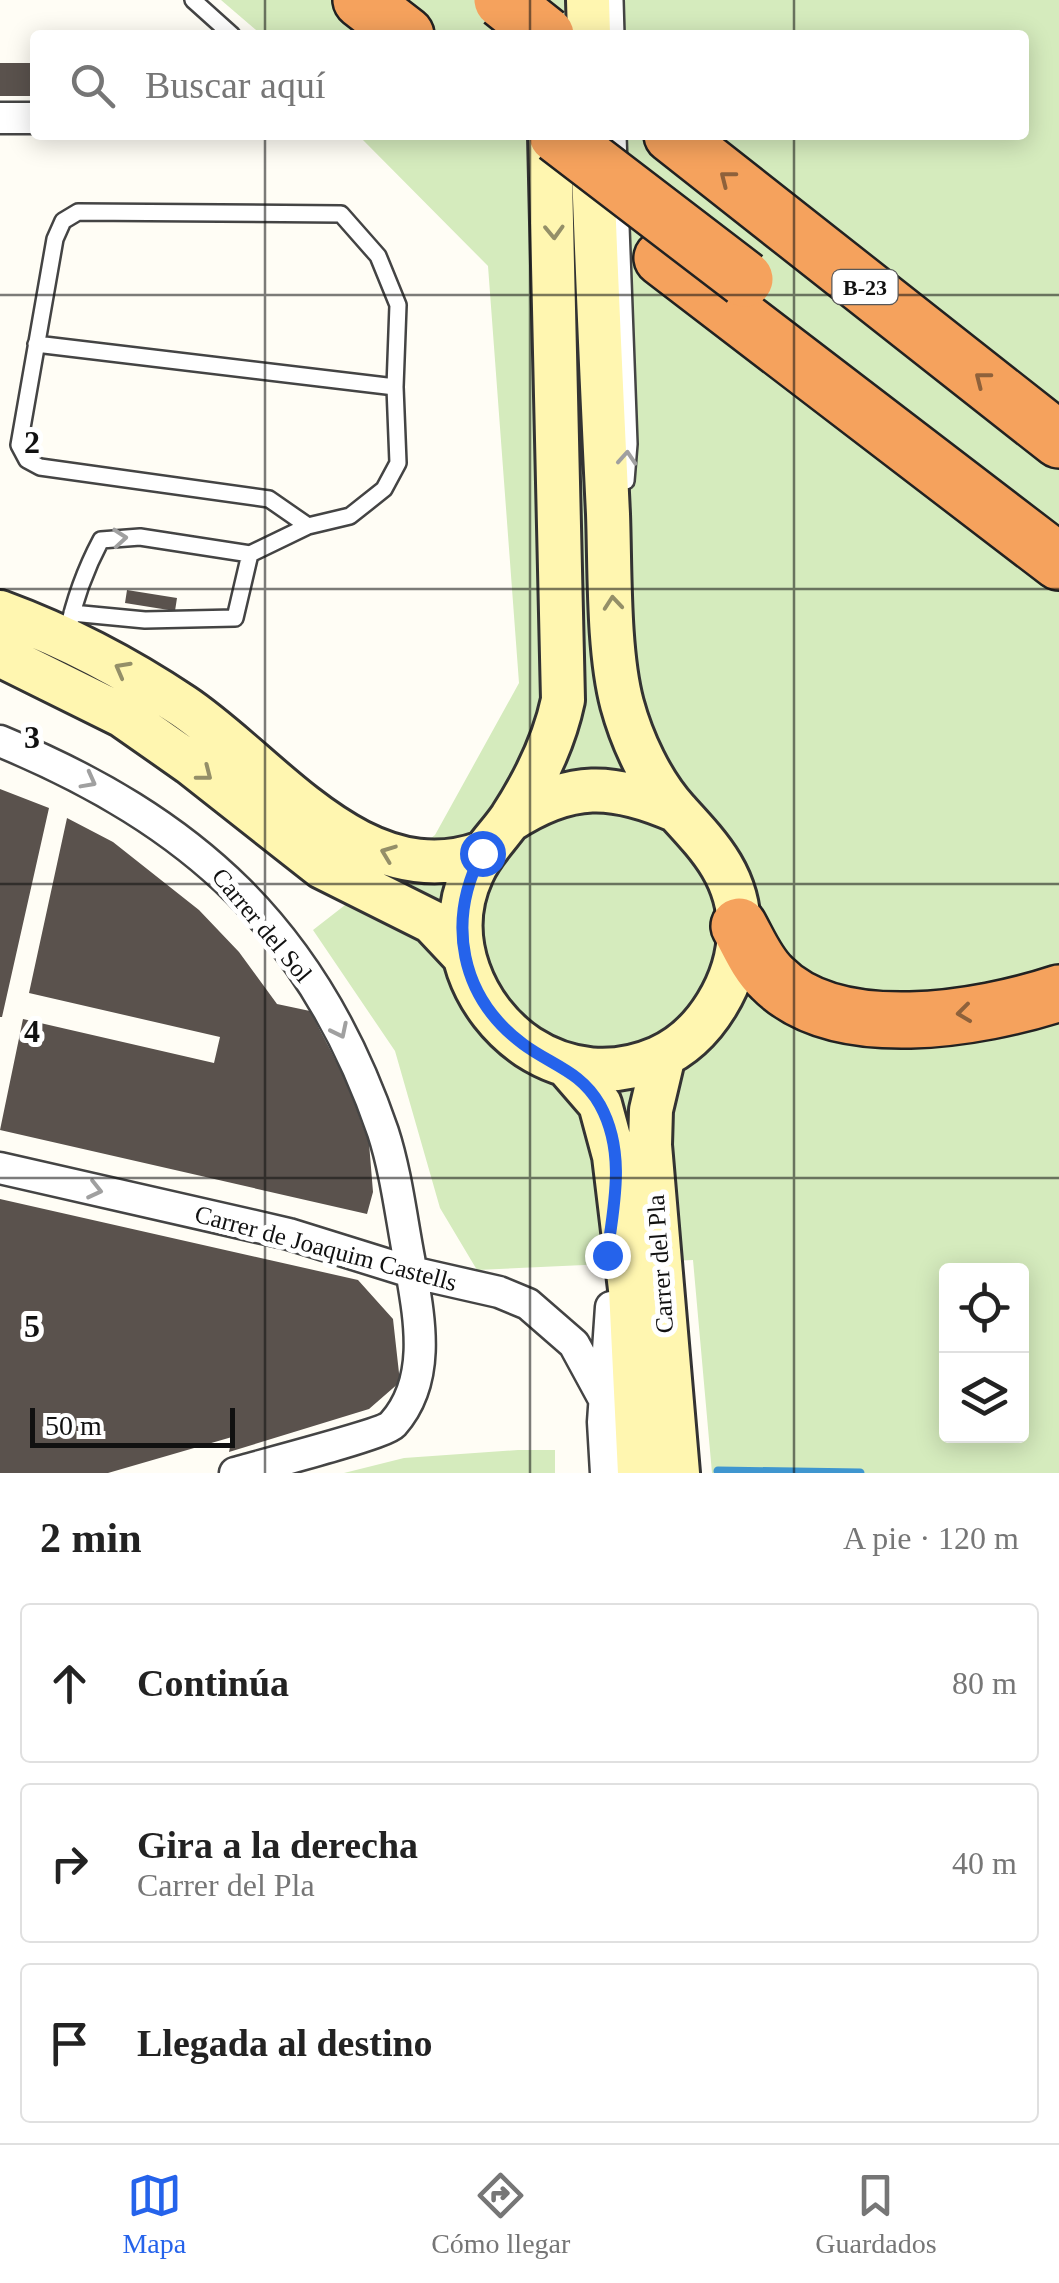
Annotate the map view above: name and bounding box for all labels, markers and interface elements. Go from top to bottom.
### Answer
search box [30,30,1029,140]
icon: search [65,58,120,113]
text: Buscar aquí [145,64,325,106]
one-way arrow [720,173,738,190]
one-way arrow [543,225,564,241]
road number: B-23 [832,270,898,304]
one-way arrow [976,373,994,391]
text: 2 [24,424,40,460]
one-way arrow [616,449,637,465]
one-way arrow [113,528,129,550]
one-way arrow [602,595,624,611]
one-way arrow [115,661,133,681]
text: 3 [24,719,40,755]
one-way arrow [193,762,211,780]
one-way arrow [78,769,96,788]
route start [460,831,506,877]
one-way arrow [380,844,397,865]
street label: Carrer del Sol [207,863,317,987]
one-way arrow [956,1002,972,1023]
text: 4 [24,1013,40,1049]
one-way arrow [327,1020,347,1038]
one-way arrow [86,1178,103,1199]
street label: Carrer del Pla [642,1194,678,1334]
street label: Carrer de Joaquim Castells [192,1200,460,1296]
route end [585,1233,631,1279]
map controls [939,1263,1029,1443]
button: locate [939,1263,1029,1353]
text: 5 [24,1308,40,1344]
button: layers [939,1353,1029,1443]
scale bar [30,1403,235,1448]
text: 50 m [45,1410,102,1441]
text: 2 min [40,1515,142,1561]
text: A pie · 120 m [843,1520,1019,1556]
icon: ahead [42,1656,97,1711]
text: Continúa [137,1662,289,1704]
text: 80 m [952,1665,1017,1701]
text: Gira a la derecha [137,1824,418,1866]
icon: right [42,1836,97,1891]
text: 40 m [952,1845,1017,1881]
text: Carrer del Pla [137,1867,315,1903]
icon: arrive [42,2016,97,2071]
text: Llegada al destino [137,2022,433,2064]
tab: Mapa [122,2168,186,2260]
tab: Cómo llegar [431,2168,570,2260]
tab: Guardados [815,2168,937,2260]

